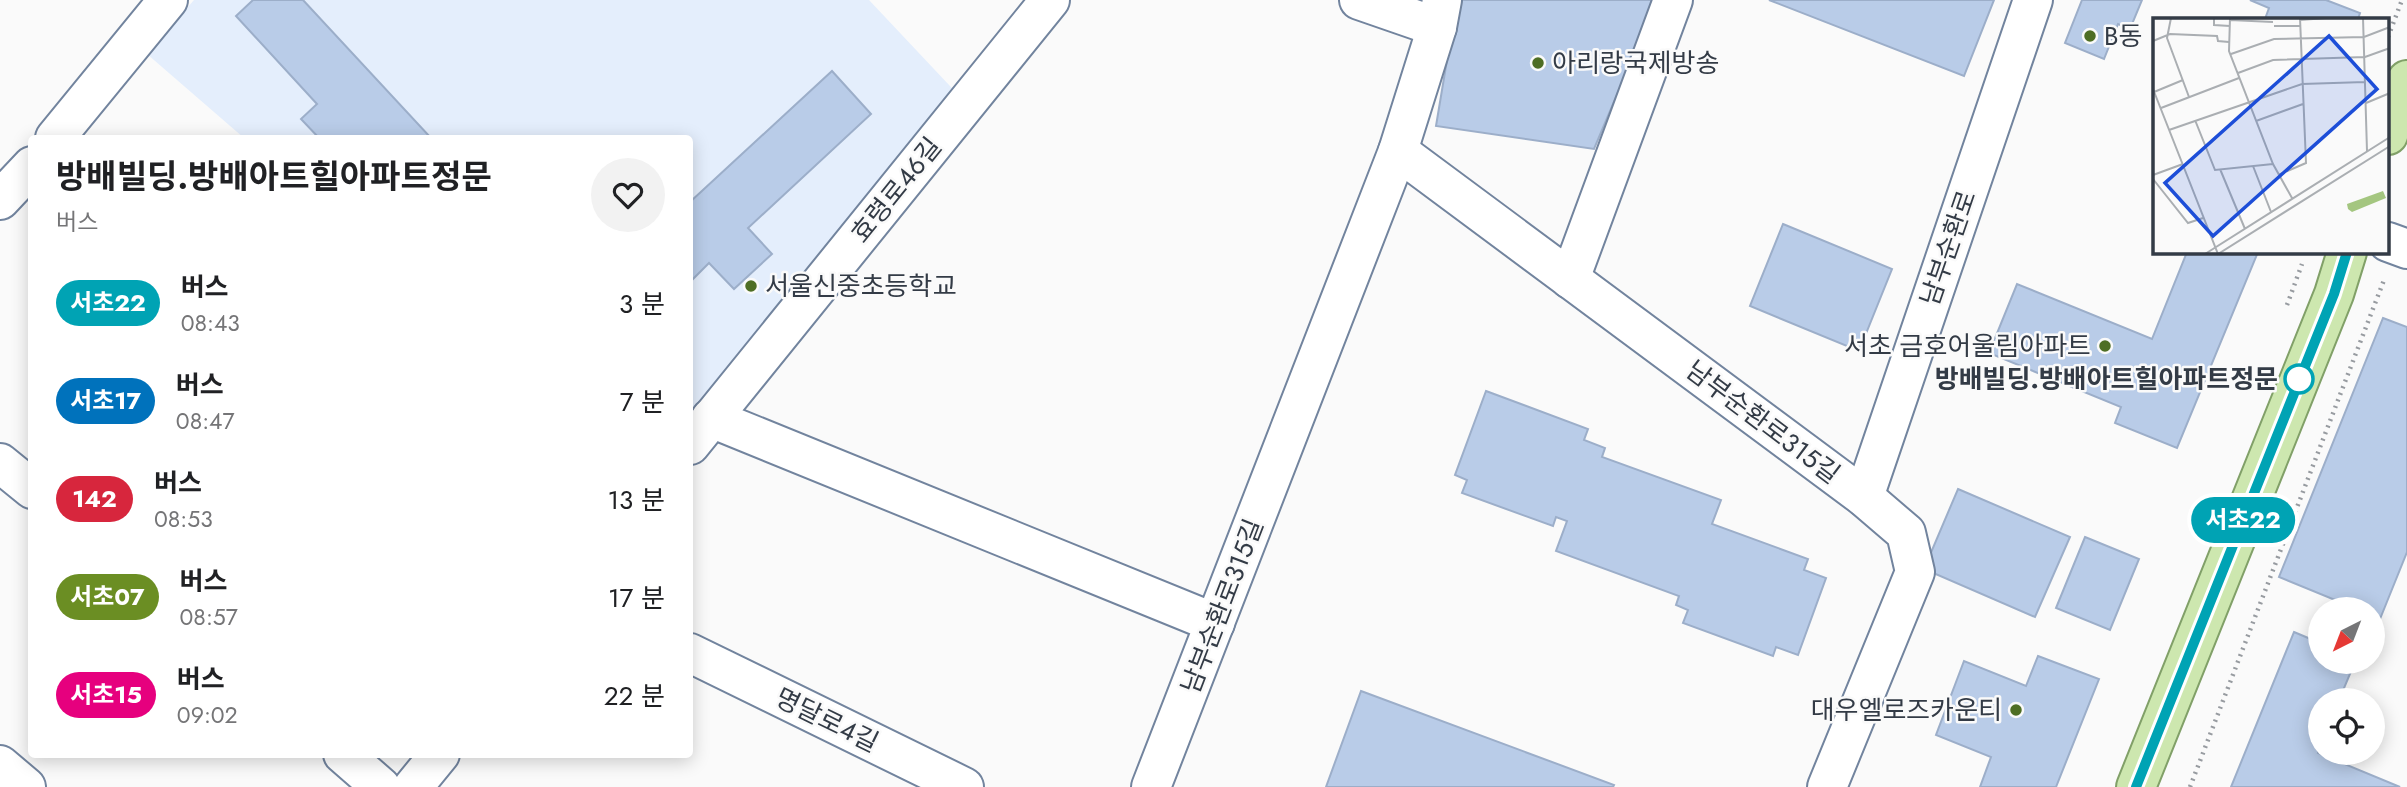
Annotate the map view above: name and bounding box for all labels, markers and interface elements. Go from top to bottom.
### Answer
place label: B동 [2104,17,2142,55]
inset map [2153,18,2390,254]
marker: B동 [2082,28,2098,44]
place label: 아리랑국제방송 [1552,44,1719,82]
marker: 아리랑국제방송 [1530,55,1546,71]
street label: 효령로46길 [842,129,950,251]
text: 방배빌딩.방배아트힐아파트정문 [56,153,492,200]
button: heart [591,158,665,232]
street label: 남부순환로 [1911,185,1985,311]
text: 버스 [56,205,98,239]
place label: 서울신중초등학교 [765,267,956,305]
text: 버스 [181,268,229,306]
marker: 서울신중초등학교 [743,278,759,294]
text: 서초22 [70,285,146,320]
text: 3 분 [619,285,665,323]
text: 08:43 [181,306,240,340]
place label: 서초 금호어울림아파트 [1844,327,2091,365]
marker: 서초 금호어울림아파트 [2097,338,2113,354]
street label: 남부순환로315길 [1678,351,1848,493]
place label: 방배빌딩.방배아트힐아파트정문 [1935,360,2278,398]
marker: 방배빌딩.방배아트힐아파트정문 [2284,364,2314,394]
text: 버스 [176,366,224,404]
text: 서초17 [70,383,141,418]
text: 7 분 [620,383,665,421]
text: 08:47 [176,404,235,438]
text: 버스 [154,464,202,502]
text: 142 [72,481,117,516]
text: 13 분 [607,481,665,519]
line badge: 서초22 [2194,497,2292,543]
text: 08:53 [154,502,213,536]
text: 서초22 [2205,502,2281,537]
street label: 남부순환로315길 [1171,513,1273,699]
text: 버스 [180,562,227,600]
text: 서초07 [70,579,145,614]
text: 17 분 [608,579,665,617]
north arrow [2308,597,2385,674]
map controls [2308,597,2385,765]
text: 08:57 [180,600,238,634]
text: 버스 [177,660,225,698]
text: 서초15 [70,677,142,712]
text: 22 분 [604,677,665,715]
street label: 명달로4길 [769,679,885,761]
button: locate [2308,688,2385,765]
place label: 대우엘로즈카운티 [1811,691,2002,729]
text: 09:02 [177,698,238,732]
marker: 대우엘로즈카운티 [2008,702,2024,718]

